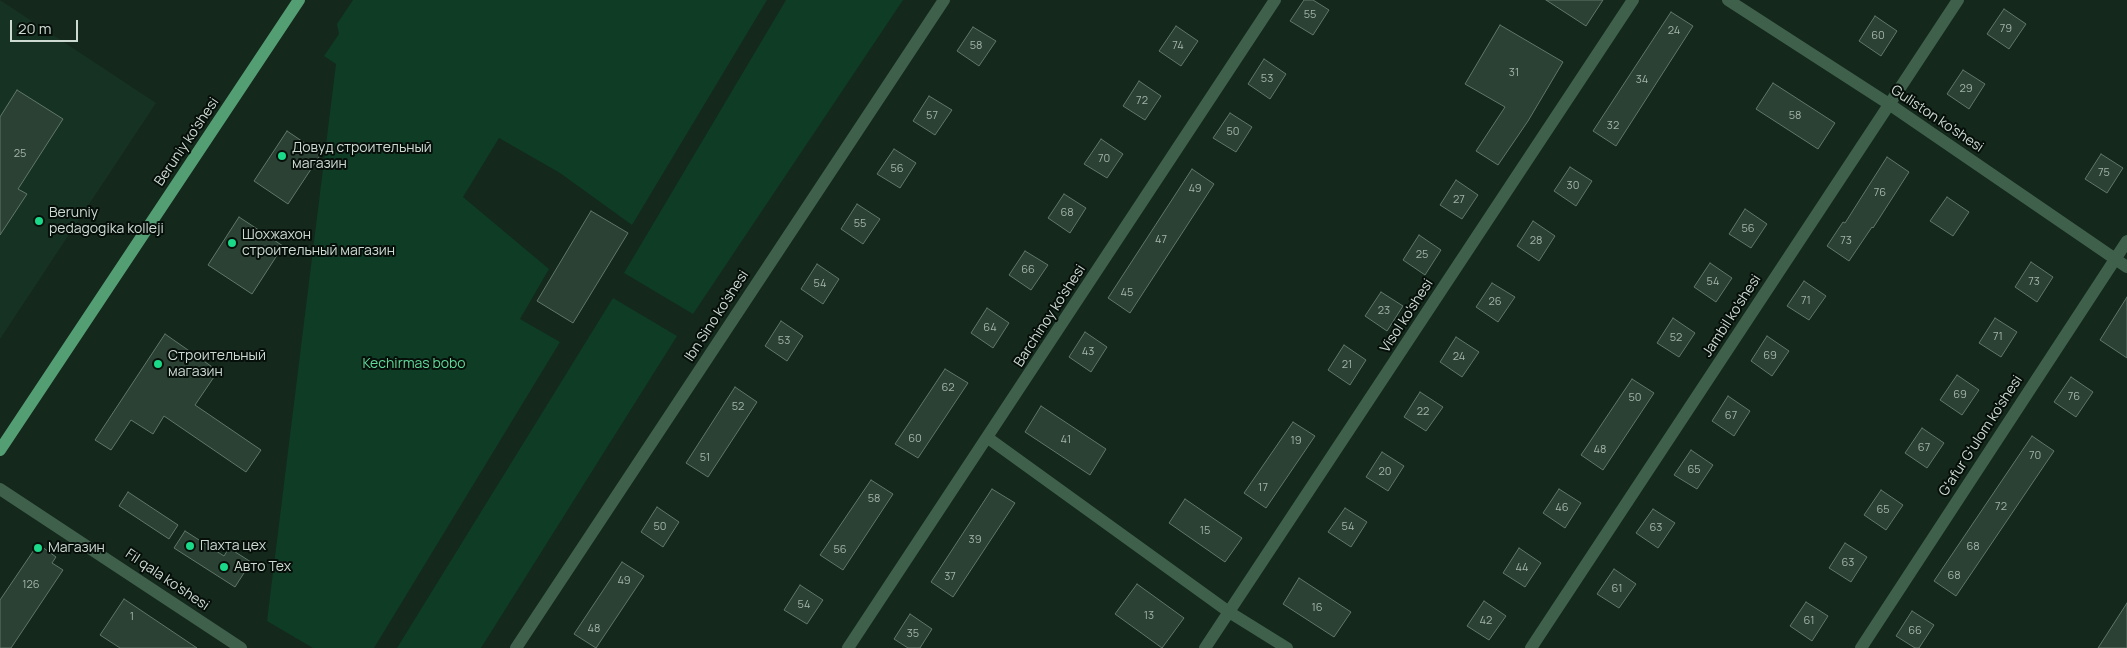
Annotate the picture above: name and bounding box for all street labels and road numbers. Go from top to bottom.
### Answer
street label: Guliston ko'shesi [1888,82,1986,156]
street label: Beruniy ko'shesi [151,95,223,189]
street label: Barchinoy ko'shesi [1011,262,1089,370]
street label: Ibn Sino ko'shesi [681,267,753,365]
street label: Jambil ko'shesi [1699,272,1765,360]
street label: Visol ko'shesi [1377,276,1437,356]
street label: Gʻafur Gʻulom ko'shesi [1936,373,2026,499]
street label: Fil qala ko'shesi [122,546,212,614]

